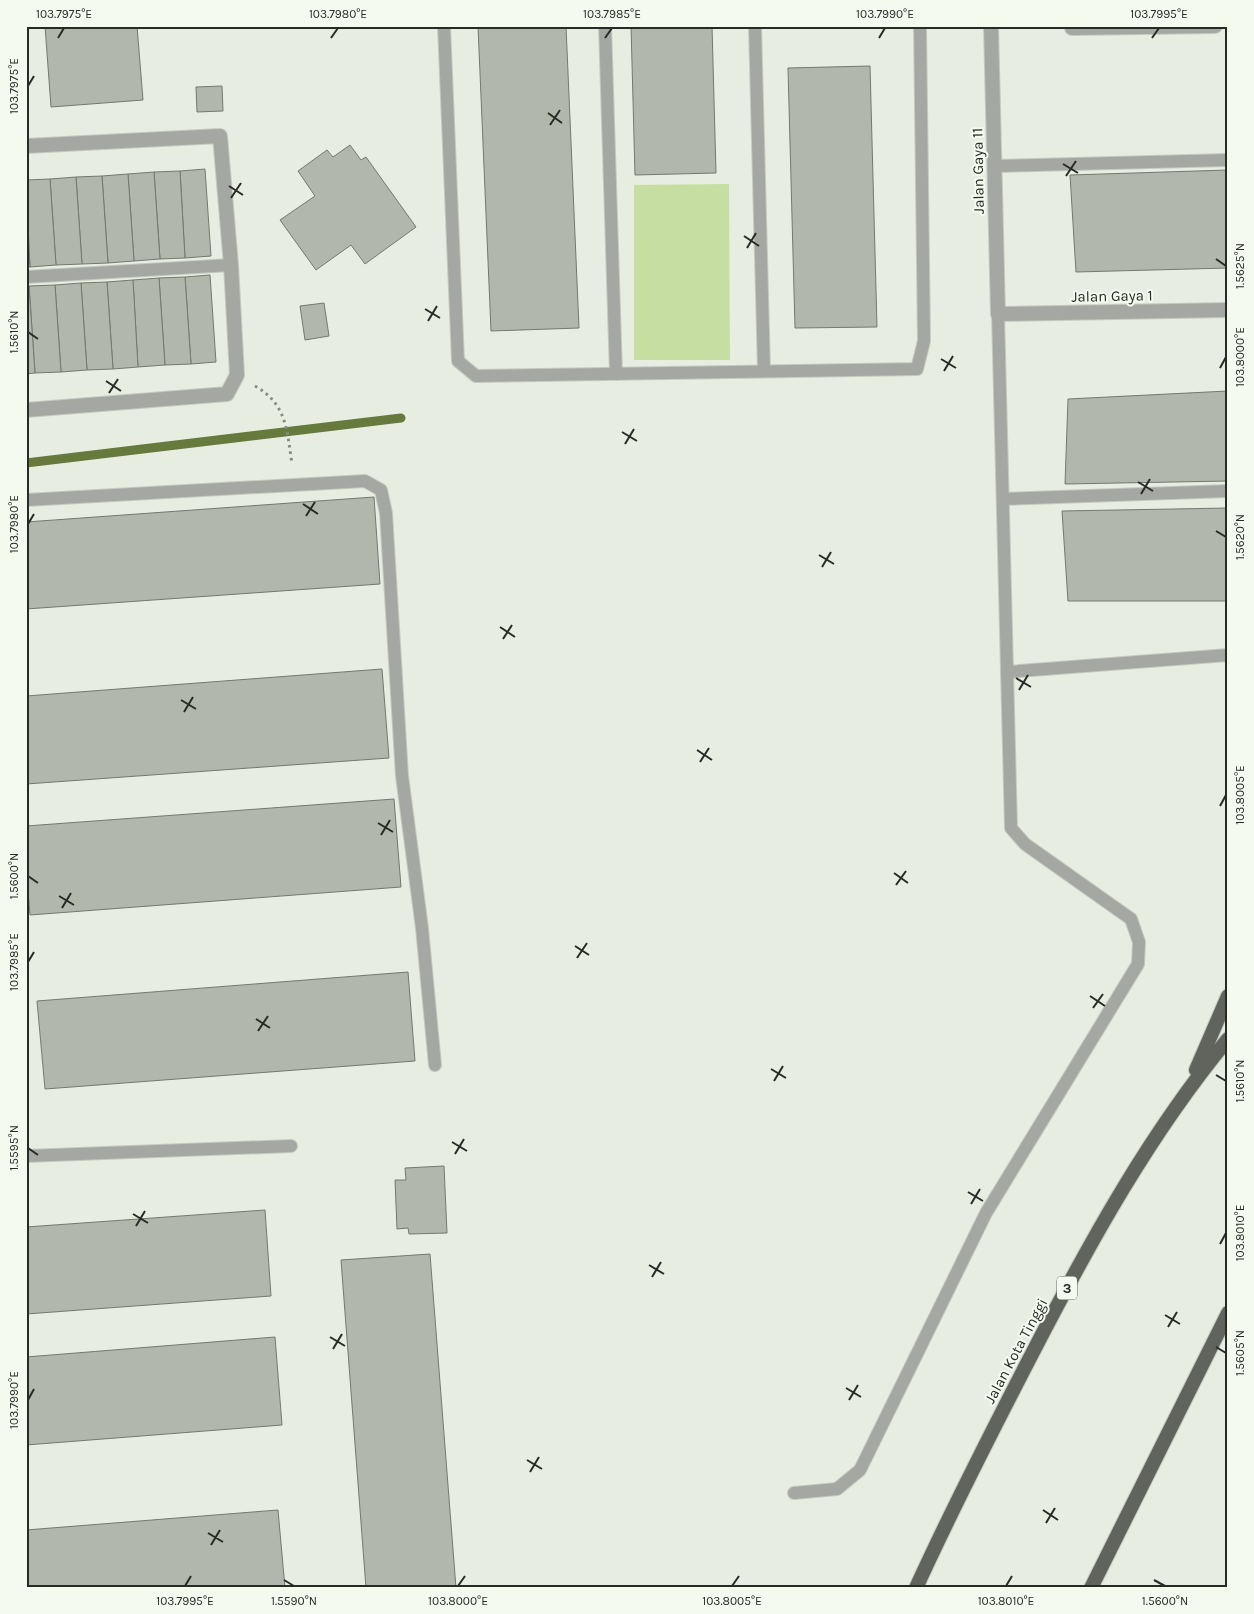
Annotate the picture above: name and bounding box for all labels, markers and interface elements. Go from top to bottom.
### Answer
text: 103.7975°E [36,7,92,21]
text: 103.7980°E [309,7,367,21]
text: 103.7985°E [583,7,641,21]
text: 103.7990°E [856,7,914,21]
text: 103.7995°E [1130,7,1188,21]
text: 103.7975°E [7,58,21,114]
street label: Jalan Gaya 11 [968,128,988,214]
text: 1.5625°N [1233,243,1247,289]
street label: Jalan Gaya 1 [1071,286,1153,306]
text: 1.5610°N [7,310,21,354]
text: 103.8000°E [1233,327,1247,387]
text: 103.7980°E [7,495,21,553]
text: 1.5620°N [1233,514,1247,560]
text: 103.8005°E [1233,765,1247,825]
text: 1.5600°N [7,853,21,899]
text: 103.7985°E [7,933,21,991]
text: 1.5610°N [1233,1059,1247,1103]
text: 1.5595°N [7,1125,21,1171]
text: 103.8010°E [1233,1205,1247,1261]
road number: 3 [1057,1276,1077,1300]
street label: Jalan Kota Tinggi [981,1295,1051,1407]
text: 1.5605°N [1233,1330,1247,1376]
text: 103.7990°E [7,1371,21,1429]
text: 103.7995°E [156,1594,214,1608]
text: 1.5590°N [271,1594,317,1608]
text: 103.8000°E [428,1594,488,1608]
text: 103.8005°E [702,1594,762,1608]
text: 103.8010°E [978,1594,1034,1608]
text: 1.5600°N [1142,1594,1188,1608]

